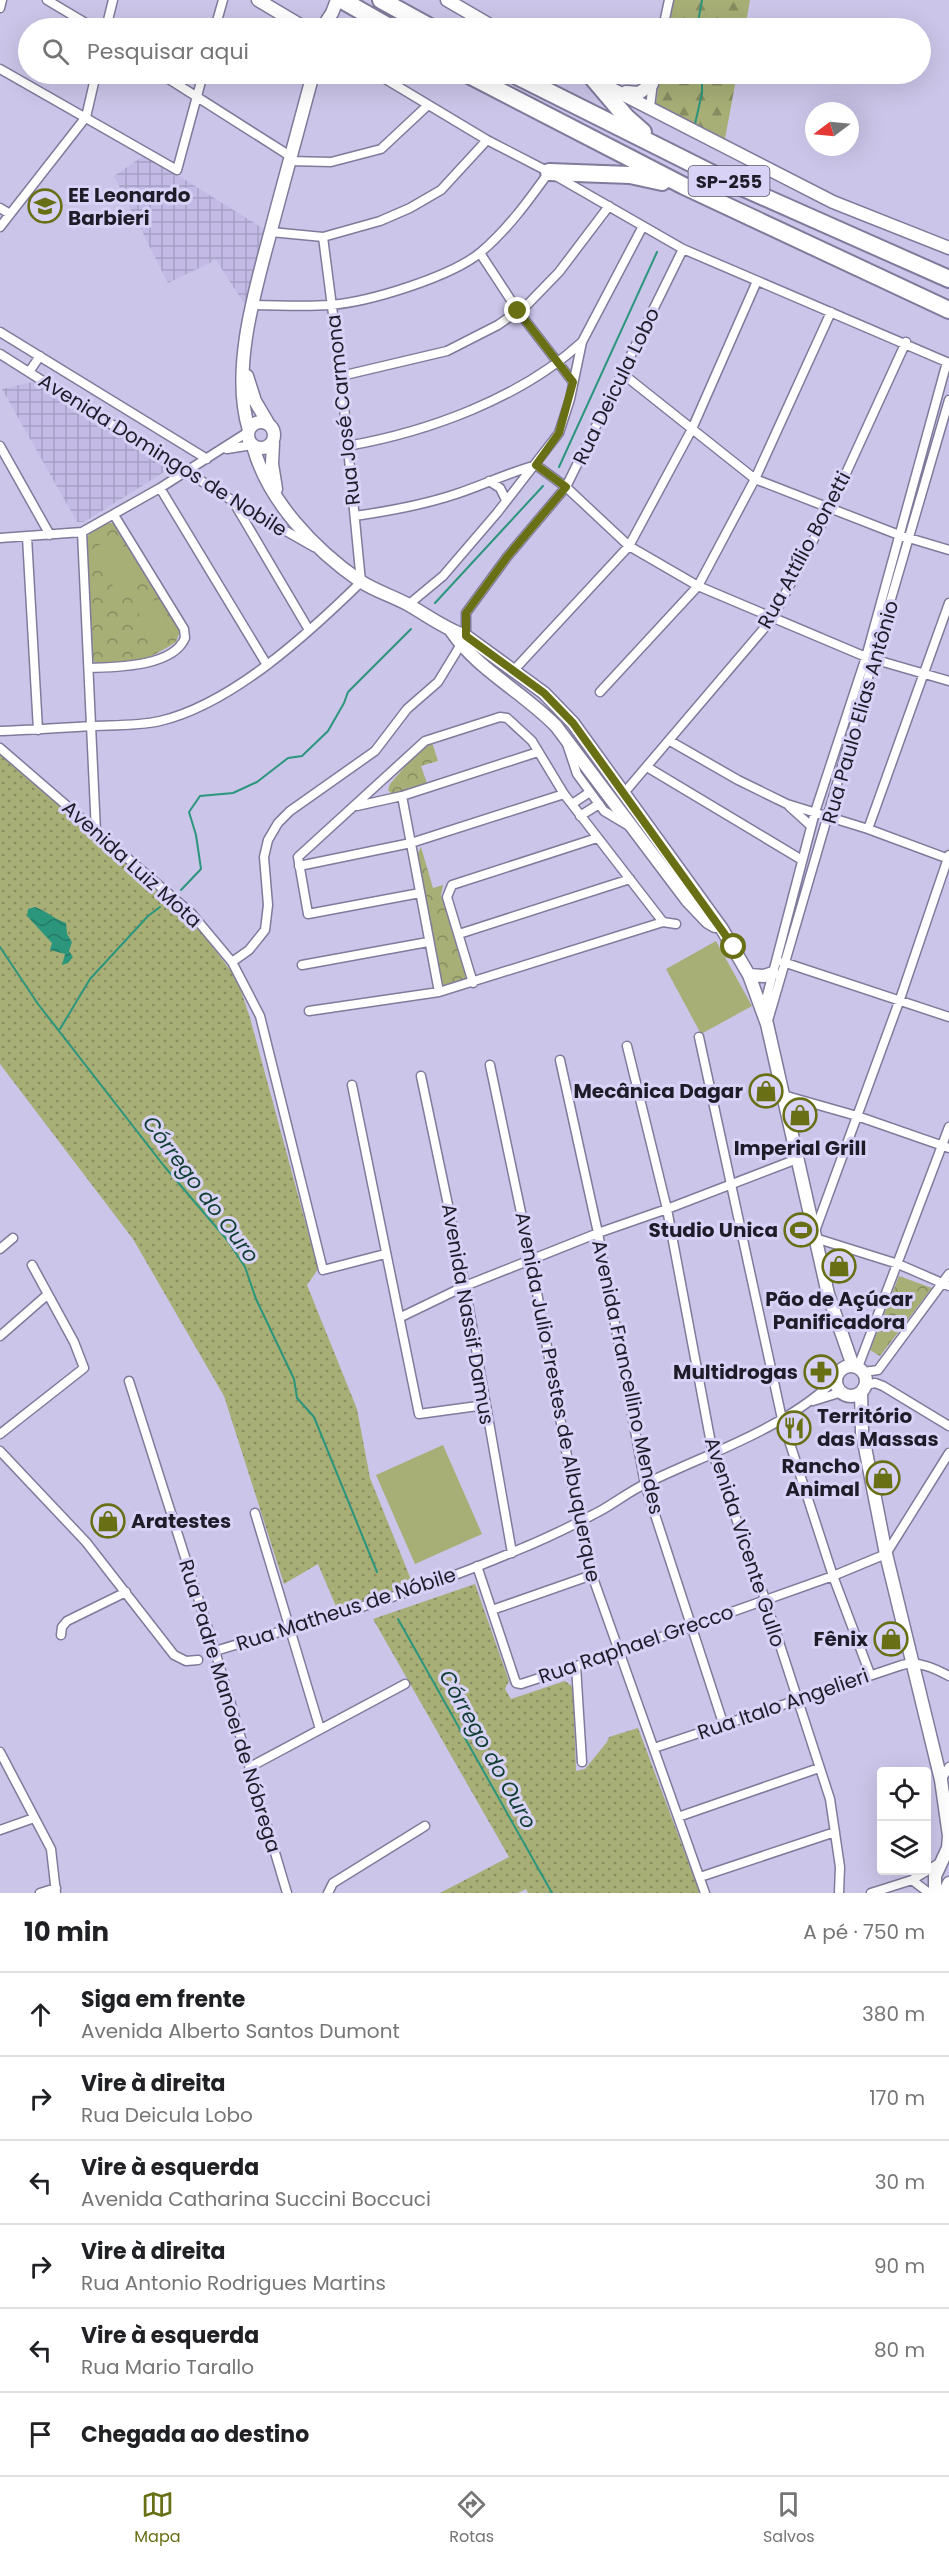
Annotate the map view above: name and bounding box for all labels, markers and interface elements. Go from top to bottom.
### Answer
search box [18,18,931,84]
icon: search [39,35,72,68]
text: Pesquisar aqui [87,36,249,67]
north arrow [805,102,859,156]
road number: SP-255 [688,166,770,196]
place label: EE Leonardo Barbieri [68,181,191,232]
school or university icon: EE Leonardo Barbieri [27,188,63,224]
route end [504,297,530,323]
street label: Rua Deicula Lobo [566,303,666,469]
street label: Rua José Carmona [319,313,367,507]
street label: Avenida Domingos de Nobile [33,367,293,543]
street label: Rua Attílio Bonetti [751,466,857,634]
street label: Rua Paulo Elias Antônio [815,597,905,827]
street label: Avenida Luiz Mota [56,794,208,934]
route start [720,933,746,959]
shop icon: Mecânica Dagar [748,1073,784,1109]
place label: Mecânica Dagar [574,1077,743,1105]
shop icon: Imperial Grill [782,1097,818,1133]
water label: Córrego do Ouro [136,1109,266,1269]
place label: Imperial Grill [734,1134,866,1162]
street label: Avenida Nassif Damus [435,1201,501,1427]
street label: Avenida Julio Prestes de Albuquerque [508,1209,608,1585]
sports icon: Studio Unica [783,1212,819,1248]
place label: Studio Unica [648,1216,778,1244]
street label: Avenida Francellino Mendes [585,1237,671,1517]
shop icon: Pão de Açúcar Panificadora [821,1248,857,1284]
place label: Pão de Açúcar Panificadora [765,1285,913,1336]
pharmacy icon: Multidrogas [803,1354,839,1390]
place label: Multidrogas [673,1358,798,1386]
place label: Território das Massas [817,1402,939,1453]
restaurant icon: Território das Massas [776,1410,812,1446]
street label: Avenida Vicente Gullo [698,1434,792,1650]
place label: Rancho Animal [782,1452,860,1503]
shop icon: Rancho Animal [865,1460,901,1496]
shop icon: Aratestes [90,1503,126,1539]
place label: Aratestes [131,1507,231,1535]
street label: Rua Padre Manoel de Nóbrega [172,1556,288,1856]
street label: Rua Matheus de Nóbile [233,1560,459,1658]
street label: Rua Raphael Grecco [535,1597,737,1691]
shop icon: Fênix [873,1621,909,1657]
place label: Fênix [814,1625,868,1653]
street label: Rua Italo Angelieri [694,1662,872,1746]
water label: Córrego do Ouro [432,1664,544,1834]
map controls [877,1767,931,1875]
button: locate [877,1767,931,1821]
button: layers [877,1821,931,1875]
text: 10 min [24,1914,109,1950]
text: A pé · 750 m [803,1918,925,1946]
text: Siga em frente [81,1984,245,2015]
icon: ahead [24,1998,57,2031]
text: 380 m [862,2000,925,2028]
text: Avenida Alberto Santos Dumont [81,2017,400,2045]
text: Vire à direita [81,2068,226,2099]
icon: right [24,2082,57,2115]
text: 170 m [869,2084,925,2112]
text: Rua Deicula Lobo [81,2101,253,2129]
text: Vire à esquerda [81,2152,259,2183]
icon: left [24,2166,57,2199]
text: 30 m [875,2168,925,2196]
text: Avenida Catharina Succini Boccuci [81,2185,431,2213]
text: Vire à direita [81,2236,226,2267]
icon: right [24,2250,57,2283]
text: 90 m [874,2252,925,2280]
text: Rua Antonio Rodrigues Martins [81,2269,386,2297]
text: Vire à esquerda [81,2320,259,2351]
icon: left [24,2334,57,2367]
text: 80 m [874,2336,925,2364]
text: Rua Mario Tarallo [81,2353,254,2381]
icon: arrive [24,2418,57,2451]
text: Chegada ao destino [81,2419,309,2450]
tab: Mapa [134,2488,181,2549]
tab: Rotas [449,2488,494,2549]
tab: Salvos [763,2488,815,2549]

